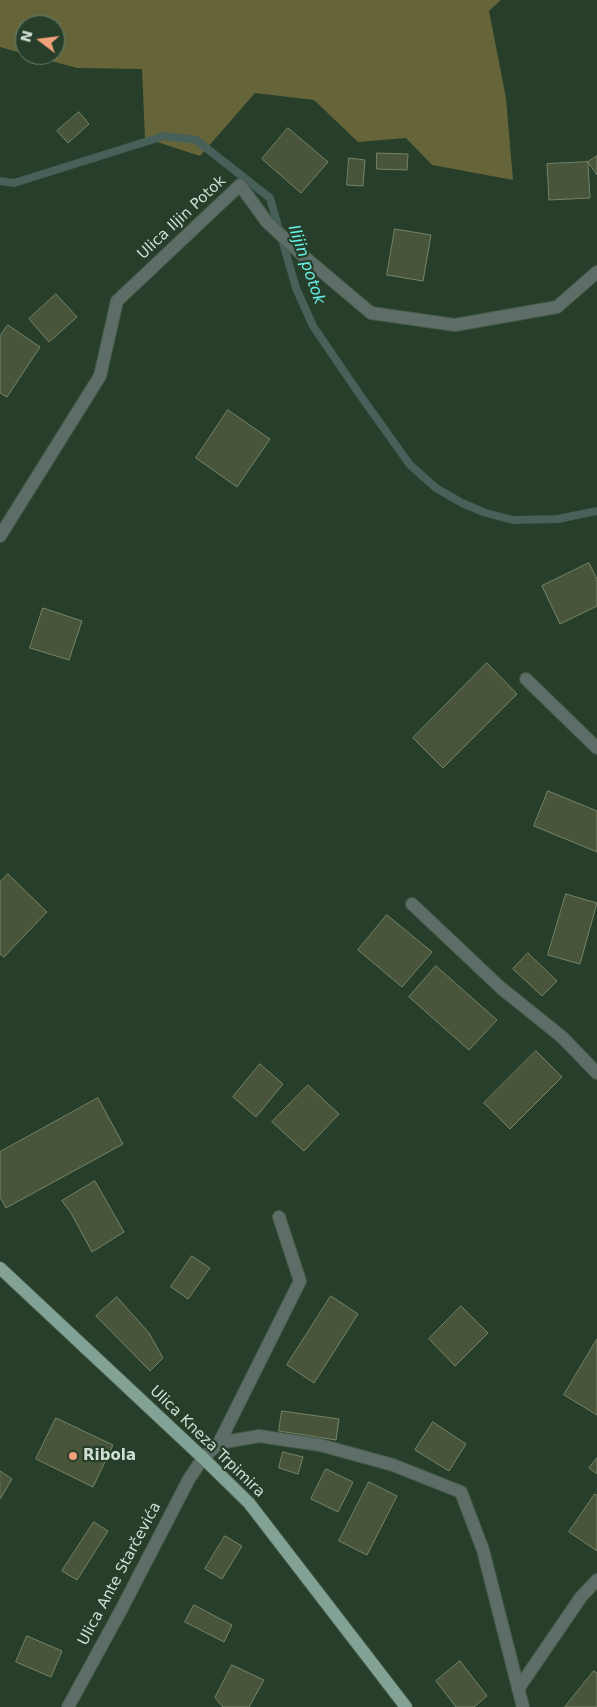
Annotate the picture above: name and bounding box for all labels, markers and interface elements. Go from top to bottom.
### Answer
north arrow [15,15,65,65]
text: N [17,29,36,44]
street label: Ulica Iljin Potok [134,172,230,264]
water label: Ilijin potok [283,223,329,307]
street label: Ulica Kneza Trpimira [146,1382,268,1502]
place label: Ribola [83,1447,136,1465]
marker: Ribola [67,1450,79,1462]
street label: Ulica Ante Starčevića [75,1499,165,1649]

